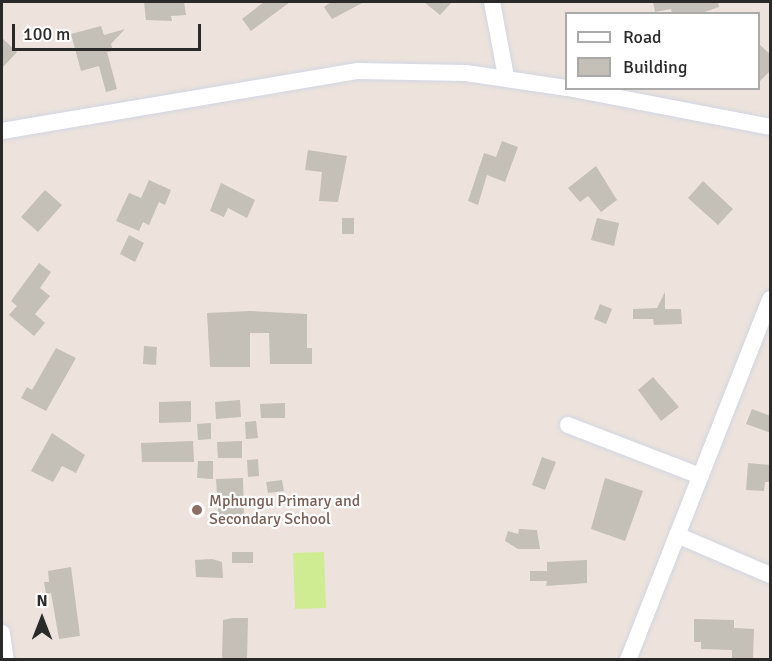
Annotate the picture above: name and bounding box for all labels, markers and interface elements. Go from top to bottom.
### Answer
scale bar [15,12,204,50]
legend [565,12,760,90]
text: 100 m [23,23,70,45]
text: Road [623,26,662,48]
text: Building [623,56,687,78]
place label: Mphungu Primary and Secondary School [209,491,360,529]
marker: Mphungu Primary and Secondary School [190,503,204,517]
north arrow [12,589,72,649]
text: N [36,591,48,611]

